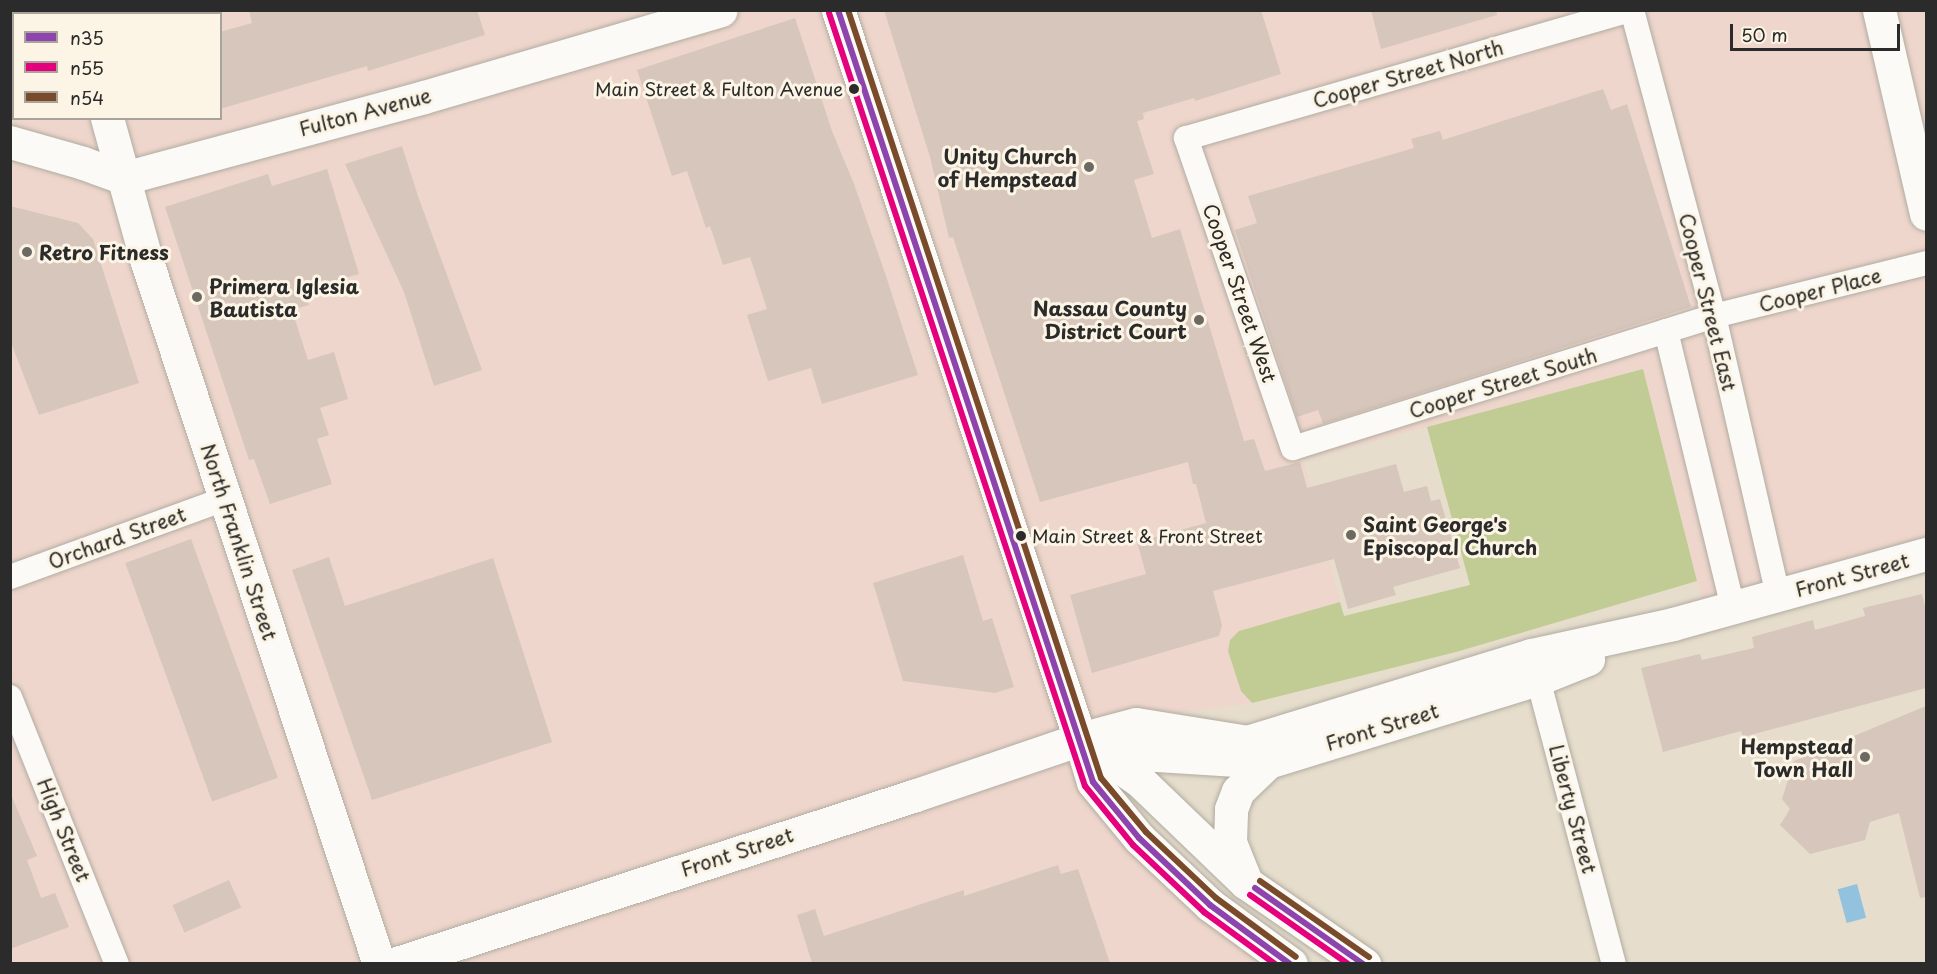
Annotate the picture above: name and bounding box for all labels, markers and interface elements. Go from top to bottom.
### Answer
legend [12,12,222,120]
scale bar [1733,12,1902,50]
text: 50 m [1741,21,1788,48]
text: n35 [70,24,104,51]
street label: Cooper Street North [1310,35,1506,113]
text: n55 [70,54,104,81]
place label: Main Street & Fulton Avenue [594,78,843,100]
street label: Fulton Avenue [297,83,433,141]
marker: Main Street & Fulton Avenue [848,83,860,95]
text: n54 [70,84,104,111]
place label: Unity Church of Hempstead [937,144,1077,191]
marker: Unity Church of Hempstead [1082,160,1096,174]
street label: Cooper Street West [1198,200,1282,386]
street label: Cooper Street East [1674,210,1742,394]
place label: Retro Fitness [39,240,170,264]
marker: Retro Fitness [20,245,34,259]
street label: Cooper Place [1756,263,1884,317]
place label: Primera Iglesia Bautista [209,274,360,321]
marker: Primera Iglesia Bautista [190,290,204,304]
place label: Nassau County District Court [1034,296,1187,343]
marker: Nassau County District Court [1192,313,1206,327]
street label: Cooper Street South [1406,343,1600,423]
street label: North Franklin Street [195,439,283,645]
street label: Orchard Street [44,502,190,574]
place label: Saint George's Episcopal Church [1363,512,1538,559]
place label: Main Street & Front Street [1032,525,1266,547]
marker: Saint George's Episcopal Church [1344,528,1358,542]
marker: Main Street & Front Street [1015,530,1027,542]
street label: Front Street [1792,548,1912,602]
street label: Front Street [1322,698,1442,756]
place label: Hempstead Town Hall [1741,734,1853,781]
street label: Liberty Street [1544,741,1602,877]
marker: Hempstead Town Hall [1858,750,1872,764]
street label: High Street [32,774,96,886]
street label: Front Street [678,822,796,882]

